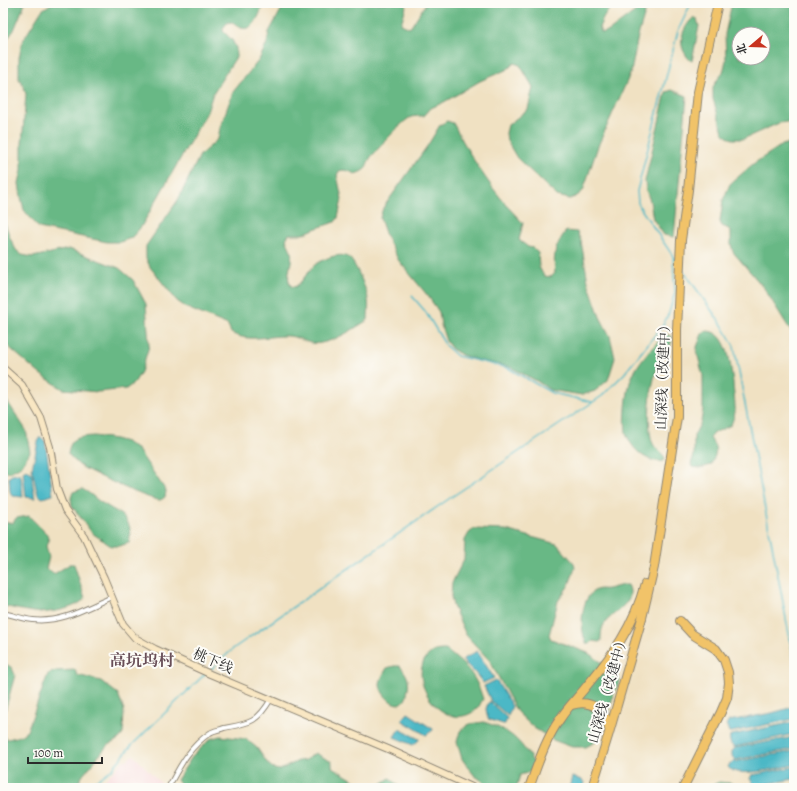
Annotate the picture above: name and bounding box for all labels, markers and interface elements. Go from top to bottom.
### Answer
north arrow [731,26,771,66]
text: 北 [733,41,751,57]
street label: 山深线（改建中） [652,318,674,430]
street label: 山深线（改建中） [583,633,633,745]
street label: 桃下线 [190,644,236,678]
district label: 高坑坞村 [110,650,174,672]
scale bar [28,739,102,765]
text: 100 m [34,745,63,761]

